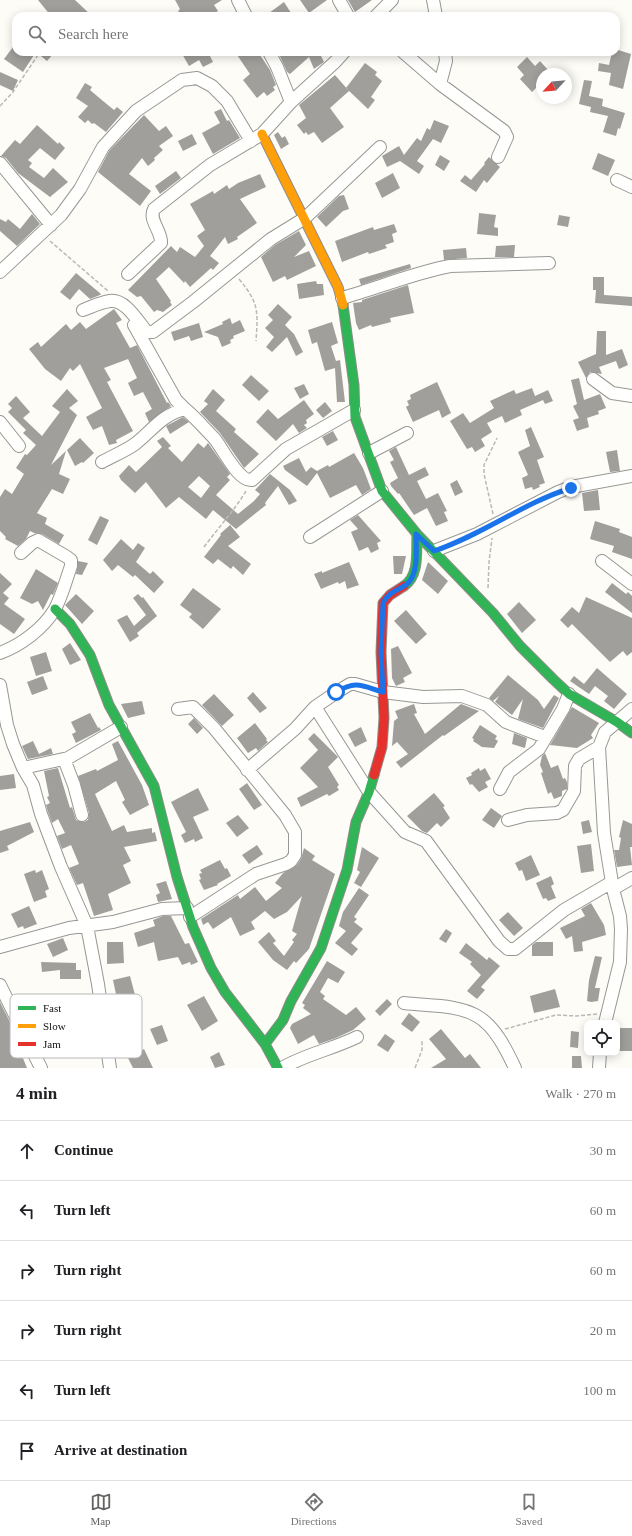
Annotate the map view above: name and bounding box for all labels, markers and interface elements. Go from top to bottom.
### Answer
search box [12,12,620,56]
icon: search [26,23,48,45]
text: Search here [58,26,128,42]
north arrow [536,68,572,104]
route end [562,479,580,497]
route start [327,683,345,701]
legend [10,994,142,1058]
text: Fast [43,1002,61,1014]
text: Slow [43,1020,66,1032]
map controls [584,1020,620,1056]
button: locate [584,1020,620,1056]
text: Jam [43,1038,61,1050]
text: 4 min [16,1084,57,1103]
text: Walk · 270 m [545,1086,616,1101]
icon: ahead [16,1140,38,1162]
text: Continue [54,1142,113,1158]
text: 30 m [590,1143,616,1158]
icon: left [16,1200,38,1222]
text: Turn left [54,1202,111,1218]
text: 60 m [590,1203,616,1218]
icon: right [16,1260,38,1282]
text: Turn right [54,1262,121,1278]
text: 60 m [590,1263,616,1278]
icon: right [16,1320,38,1342]
text: Turn right [54,1322,121,1338]
text: 20 m [590,1323,616,1338]
icon: left [16,1380,38,1402]
text: Turn left [54,1382,111,1398]
text: 100 m [583,1383,616,1398]
icon: arrive [16,1440,38,1462]
text: Arrive at destination [54,1442,187,1458]
tab: Map [90,1491,112,1527]
tab: Directions [291,1491,336,1527]
tab: Saved [516,1491,542,1527]

